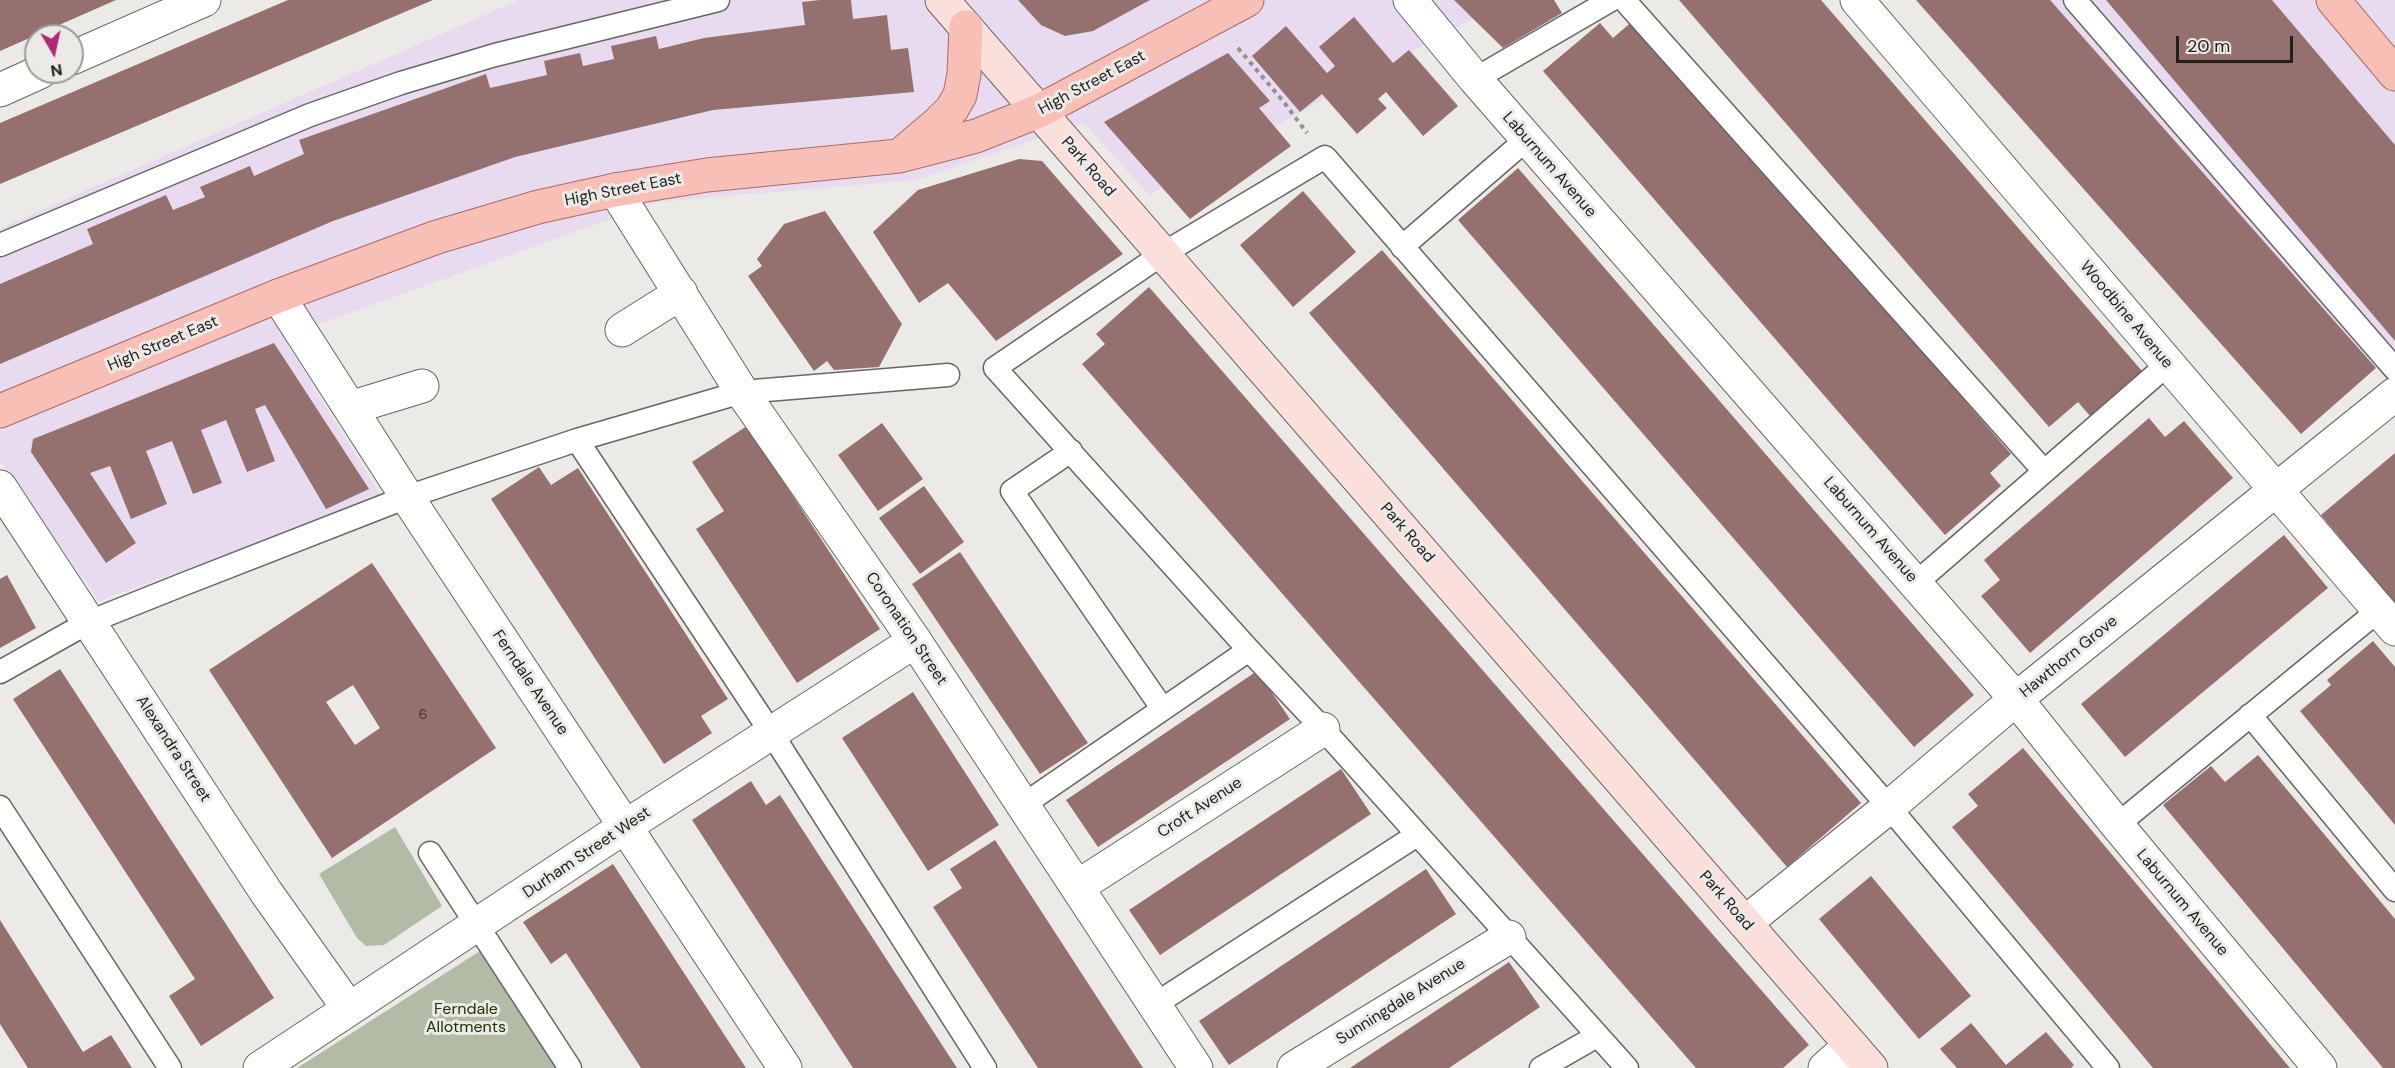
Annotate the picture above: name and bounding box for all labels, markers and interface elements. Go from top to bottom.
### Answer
north arrow [24,24,84,84]
scale bar [2179,24,2296,62]
text: 20 m [2187,34,2230,58]
street label: High Street East [1035,47,1149,119]
text: N [49,59,64,82]
street label: Laburnum Avenue [1498,108,1600,222]
street label: Park Road [1057,133,1119,201]
street label: High Street East [563,169,683,211]
street label: Woodbine Avenue [2075,257,2177,373]
street label: High Street East [105,312,221,376]
street label: Laburnum Avenue [1819,473,1921,587]
street label: Park Road [1376,499,1438,567]
street label: Coronation Street [861,569,951,689]
street label: Hawthorn Grove [2016,612,2122,702]
street label: Ferndale Avenue [488,627,572,739]
street label: Alexandra Street [131,692,215,806]
house number: 6 [419,707,427,723]
street label: Croft Avenue [1154,774,1246,842]
street label: Durham Street West [520,803,654,903]
street label: Laburnum Avenue [2132,846,2232,960]
street label: Park Road [1695,867,1757,935]
street label: Sunningdale Avenue [1333,955,1469,1049]
park label: Ferndale Allotments [426,1000,506,1038]

